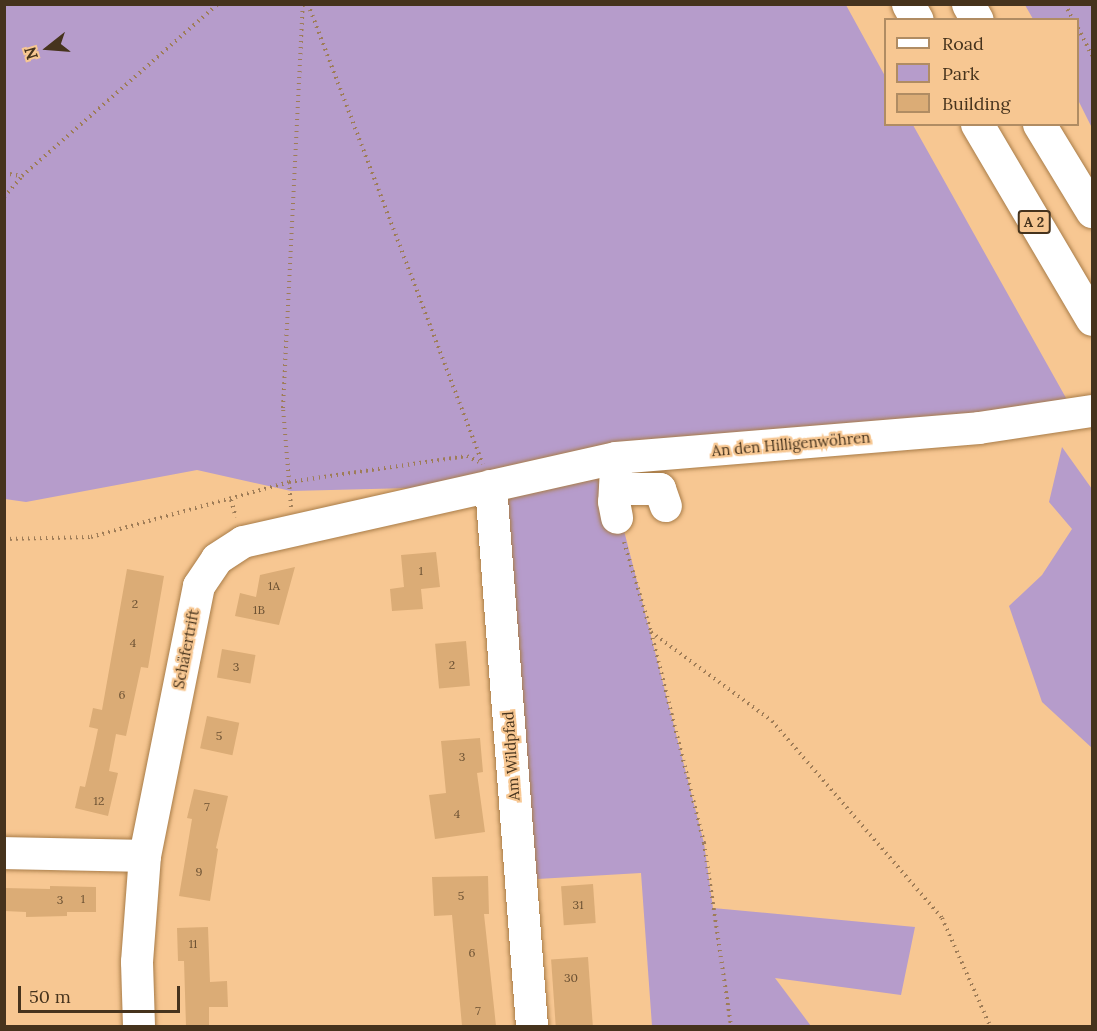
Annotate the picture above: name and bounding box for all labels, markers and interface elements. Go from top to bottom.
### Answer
north arrow [18,18,78,78]
legend [884,18,1079,126]
text: Road [942,32,984,55]
text: N [19,44,42,62]
text: Park [942,62,979,85]
text: Building [942,92,1010,115]
road number: A 2 [1018,211,1050,233]
street label: An den Hilligenwöhren [711,428,871,460]
house number: 1 [419,564,423,578]
house number: 1A [268,579,280,593]
house number: 2 [132,597,138,611]
house number: 1B [253,603,265,617]
street label: Schäfertrift [169,608,203,690]
house number: 4 [130,636,136,650]
house number: 2 [449,658,455,672]
house number: 3 [233,660,239,674]
house number: 6 [119,688,125,702]
street label: Am Wildpfad [499,711,523,801]
house number: 5 [216,729,222,743]
house number: 3 [459,750,465,764]
house number: 12 [94,794,104,808]
house number: 7 [204,800,210,814]
house number: 4 [454,807,460,821]
house number: 9 [196,865,202,879]
house number: 5 [458,889,464,903]
house number: 1 [81,892,85,906]
house number: 3 [57,893,63,907]
house number: 31 [572,898,584,912]
house number: 11 [189,937,197,951]
house number: 6 [469,946,475,960]
house number: 30 [564,971,578,985]
scale bar [21,974,183,1012]
text: 50 m [29,985,71,1008]
house number: 7 [475,1004,481,1018]

